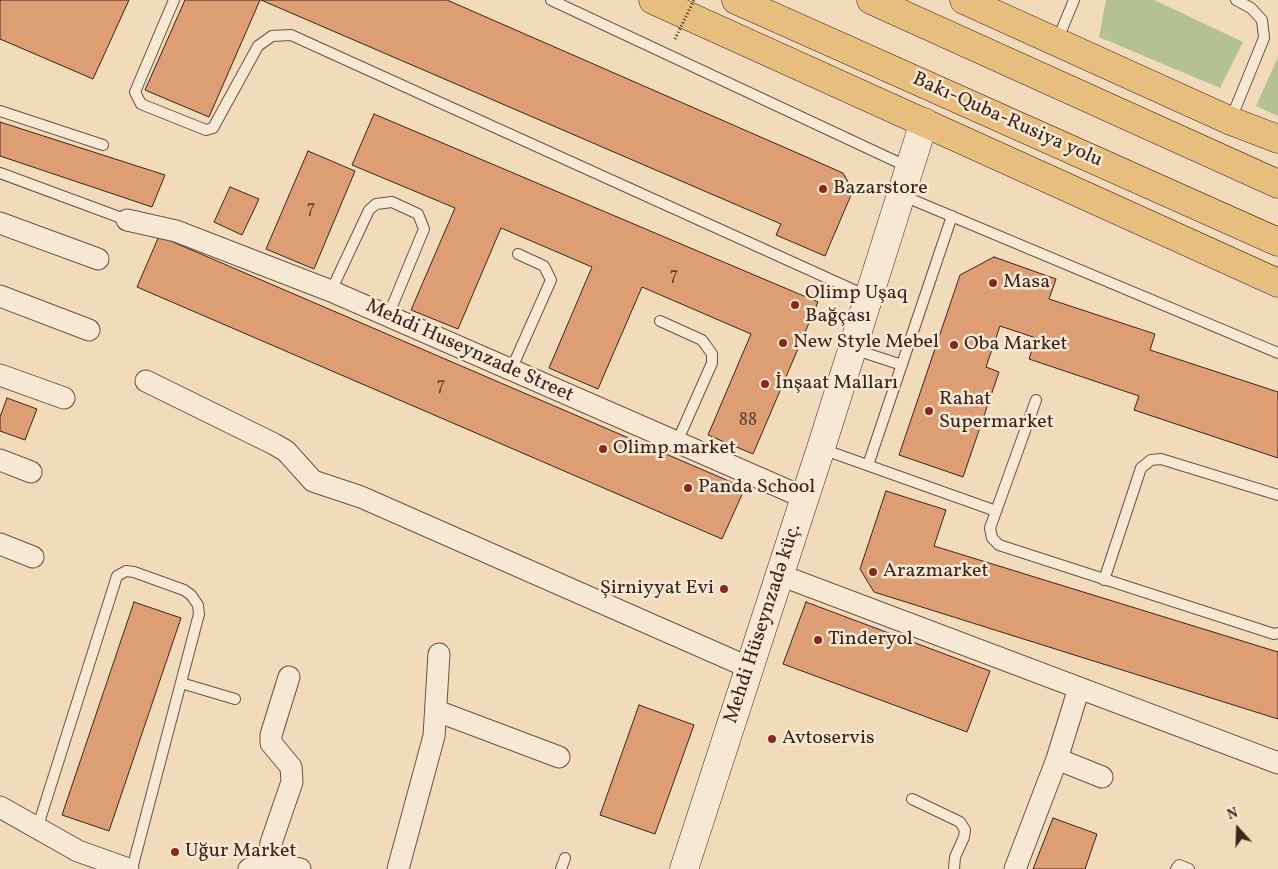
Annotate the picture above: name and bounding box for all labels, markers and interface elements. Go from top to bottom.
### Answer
street label: Bakı-Quba-Rusiya yolu [908,68,1106,174]
place label: Bazarstore [833,177,928,201]
marker: Bazarstore [817,183,829,195]
house number: 7 [307,199,315,221]
house number: 7 [670,266,678,288]
place label: Masa [1003,271,1050,295]
marker: Masa [987,277,999,289]
place label: Olimp Uşaq Bağçası [805,282,908,329]
street label: Mehdi Huseynzadе Street [361,295,577,409]
marker: Olimp Uşaq Bağçası [789,299,801,311]
place label: New Style Mebel [793,331,939,355]
place label: Oba Market [964,333,1068,357]
marker: New Style Mebel [777,337,789,349]
marker: Oba Market [948,339,960,351]
place label: İnşaat Malları [775,372,898,396]
house number: 7 [437,376,445,398]
marker: İnşaat Malları [759,378,771,390]
place label: Rahat Supermarket [939,388,1054,435]
marker: Rahat Supermarket [923,405,935,417]
house number: 88 [739,411,757,433]
place label: Olimp market [613,437,736,461]
marker: Olimp market [597,443,609,455]
place label: Panda School [698,476,815,500]
marker: Panda School [682,482,694,494]
street label: Mehdi Hüseynzadə küç. [720,521,808,727]
place label: Arazmarket [883,560,989,584]
marker: Arazmarket [867,566,879,578]
place label: Şirniyyat Evi [600,577,714,601]
marker: Şirniyyat Evi [718,583,730,595]
place label: Tinderyol [828,628,913,652]
marker: Tinderyol [812,634,824,646]
place label: Avtoservis [782,727,874,751]
marker: Avtoservis [766,733,778,745]
north arrow [1213,804,1263,854]
text: N [1225,804,1241,825]
place label: Uğur Market [185,840,296,864]
marker: Uğur Market [169,846,181,858]

